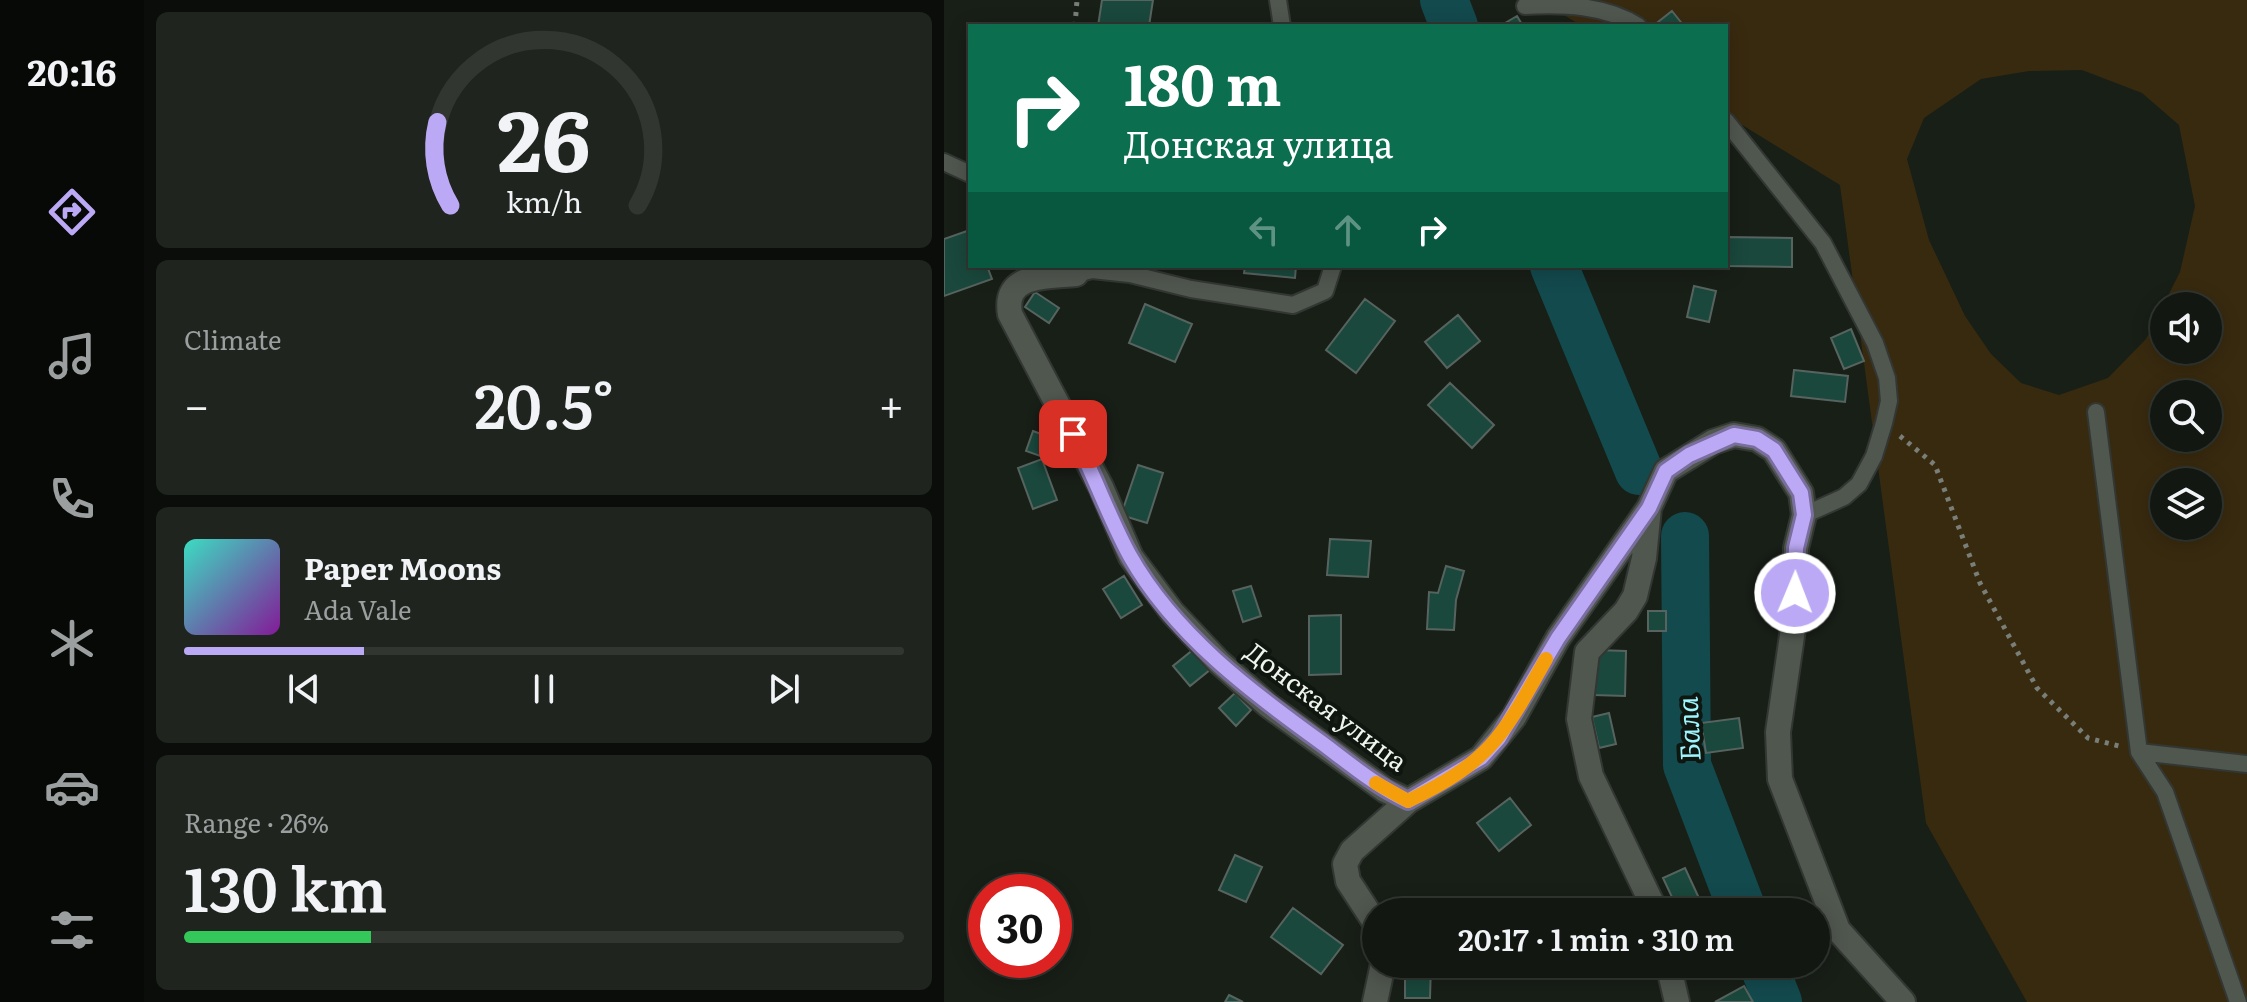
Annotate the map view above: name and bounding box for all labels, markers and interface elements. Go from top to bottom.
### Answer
text: 180 m [1124,40,1282,123]
text: 20:16 [27,44,117,97]
icon: right [992,56,1096,160]
text: 26 [497,73,591,197]
text: Донская улица [1124,116,1393,169]
text: km/h [506,179,582,222]
icon: directions [44,184,100,240]
icon: left [1242,208,1286,252]
icon: ahead [1326,208,1370,252]
icon: right [1410,208,1454,252]
map controls [2150,292,2222,540]
button: sound [2150,292,2222,364]
text: Climate [184,319,282,358]
icon: music [44,328,100,384]
text: 20.5° [474,358,614,447]
text: − [184,370,210,436]
text: + [878,370,904,436]
button: search [2150,380,2222,452]
pin [1039,400,1107,468]
icon: arrive [1051,412,1095,456]
button: layers [2150,468,2222,540]
icon: phone [44,471,100,527]
text: Paper Moons [304,545,501,589]
position arrow [1753,551,1837,635]
text: Ada Vale [304,589,411,628]
icon: climate [44,615,100,671]
street label: Донская улица [1238,631,1417,779]
icon: previous [282,667,326,711]
icon: pause [522,667,566,711]
icon: next [762,667,806,711]
water label: Бала [1664,696,1710,763]
icon: car [44,759,100,815]
text: Range · 26% [184,802,329,841]
text: 130 km [184,841,387,930]
speed limit sign: 30 [968,874,1072,978]
icon: filters [44,902,100,958]
text: 20:17 · 1 min · 310 m [1458,916,1734,960]

